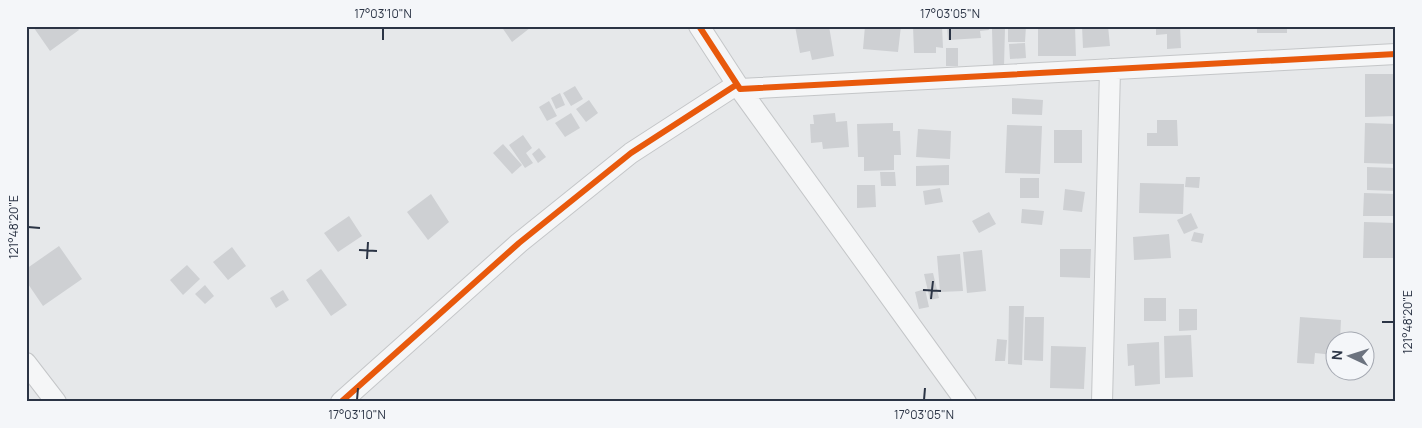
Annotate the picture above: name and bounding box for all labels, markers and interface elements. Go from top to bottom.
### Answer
text: 17°03'10"N [354,5,412,22]
text: 17°03'05"N [920,5,980,22]
text: 121°48'20"E [5,195,22,259]
text: 121°48'20"E [1399,290,1416,354]
north arrow [1324,330,1374,380]
text: N [1327,349,1346,361]
text: 17°03'10"N [328,406,386,423]
text: 17°03'05"N [894,406,954,423]

